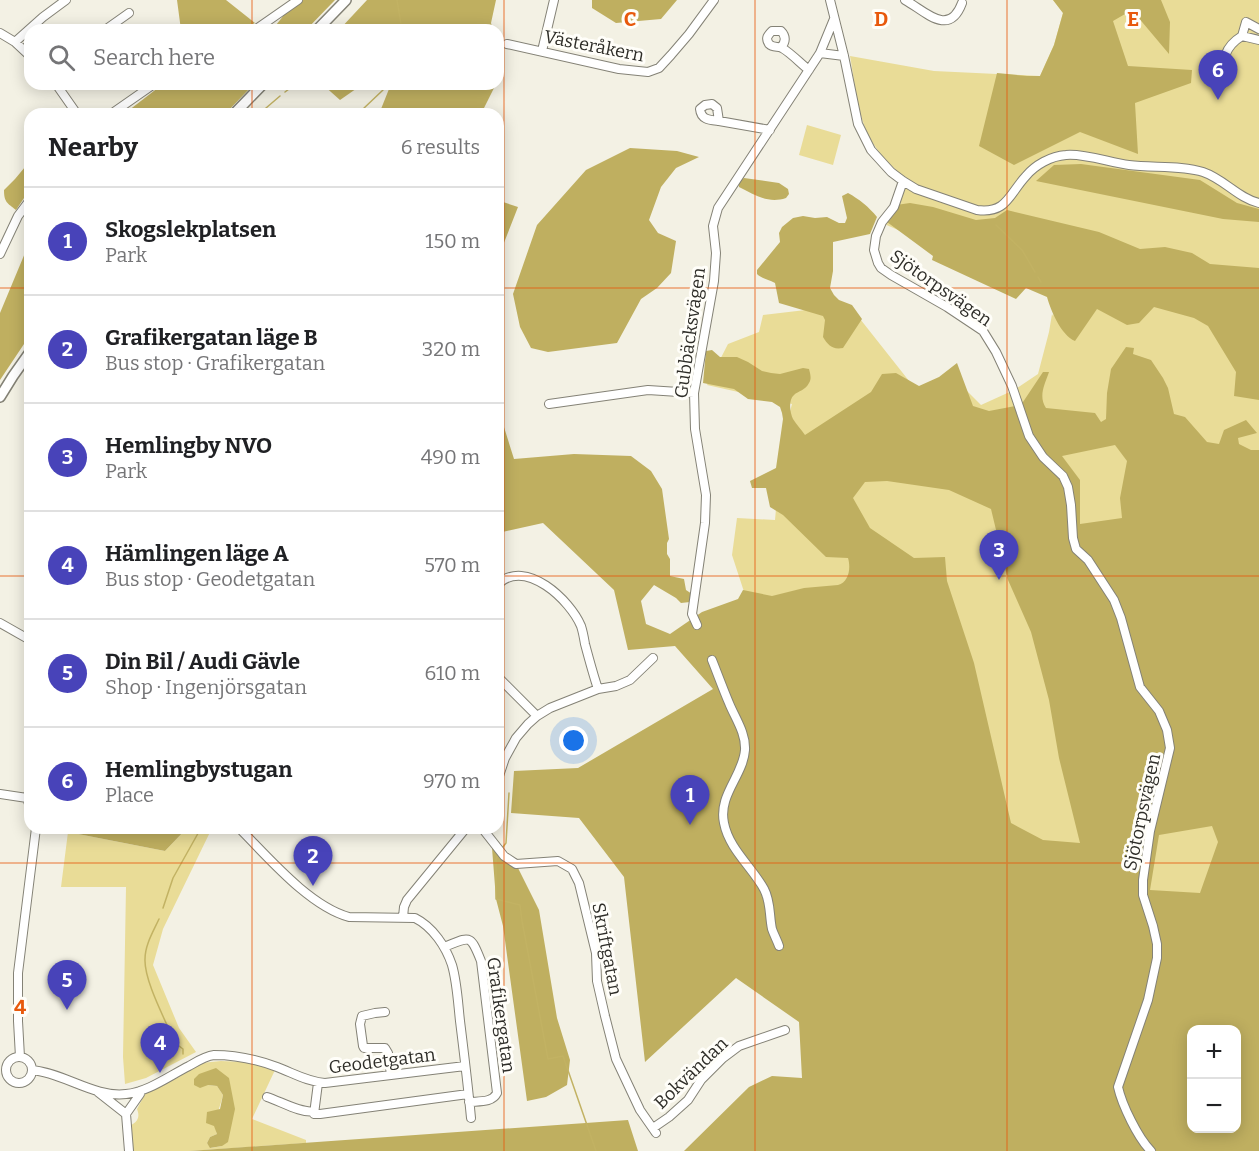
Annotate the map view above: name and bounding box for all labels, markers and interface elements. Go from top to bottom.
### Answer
text: C [624,7,636,31]
text: D [874,7,888,31]
text: E [1127,7,1139,31]
search box [24,24,504,90]
street label: Västeråkern [542,26,646,67]
icon: search [45,41,78,74]
text: Search here [93,44,215,71]
pin: 6 [1198,51,1238,100]
text: Nearby [48,132,138,163]
text: 6 results [401,135,480,159]
text: Skogslekplatsen [105,216,276,243]
text: 1 [63,229,72,253]
text: 150 m [425,229,480,253]
text: Park [105,243,147,267]
street label: Sjötorpsvägen [886,245,997,332]
street label: Gubbäcksvägen [670,266,710,400]
text: Grafikergatan läge B [105,324,318,351]
text: 2 [62,337,73,361]
text: 320 m [422,337,480,361]
text: Bus stop · Grafikergatan [105,351,325,375]
text: Hemlingby NVO [105,432,272,459]
text: 3 [62,445,73,469]
text: 490 m [421,445,480,469]
text: Park [105,459,147,483]
pin: 3 [980,530,1018,580]
text: Hämlingen läge A [105,540,289,567]
text: 4 [61,553,74,577]
text: 570 m [424,553,480,577]
text: Bus stop · Geodetgatan [105,567,315,591]
text: Din Bil / Audi Gävle [105,648,300,675]
text: 5 [62,661,73,685]
text: 610 m [424,661,480,685]
text: Shop · Ingenjörsgatan [105,675,307,699]
your location [559,726,588,755]
street label: Sjötorpsvägen [1119,751,1165,873]
text: Hemlingbystugan [105,756,292,783]
text: 6 [62,769,73,793]
text: 970 m [423,769,480,793]
pin: 1 [670,776,710,825]
text: Place [105,783,154,807]
pin: 2 [294,836,332,886]
street label: Skriftgatan [587,901,627,998]
street label: Grafikergatan [482,956,520,1075]
pin: 5 [48,960,86,1010]
text: 4 [14,995,26,1019]
pin: 4 [140,1024,180,1073]
map controls [1187,1025,1241,1133]
button: + [1187,1025,1241,1079]
street label: Bokvändan [650,1032,733,1113]
street label: Geodetgatan [327,1043,437,1078]
button: − [1187,1079,1241,1133]

